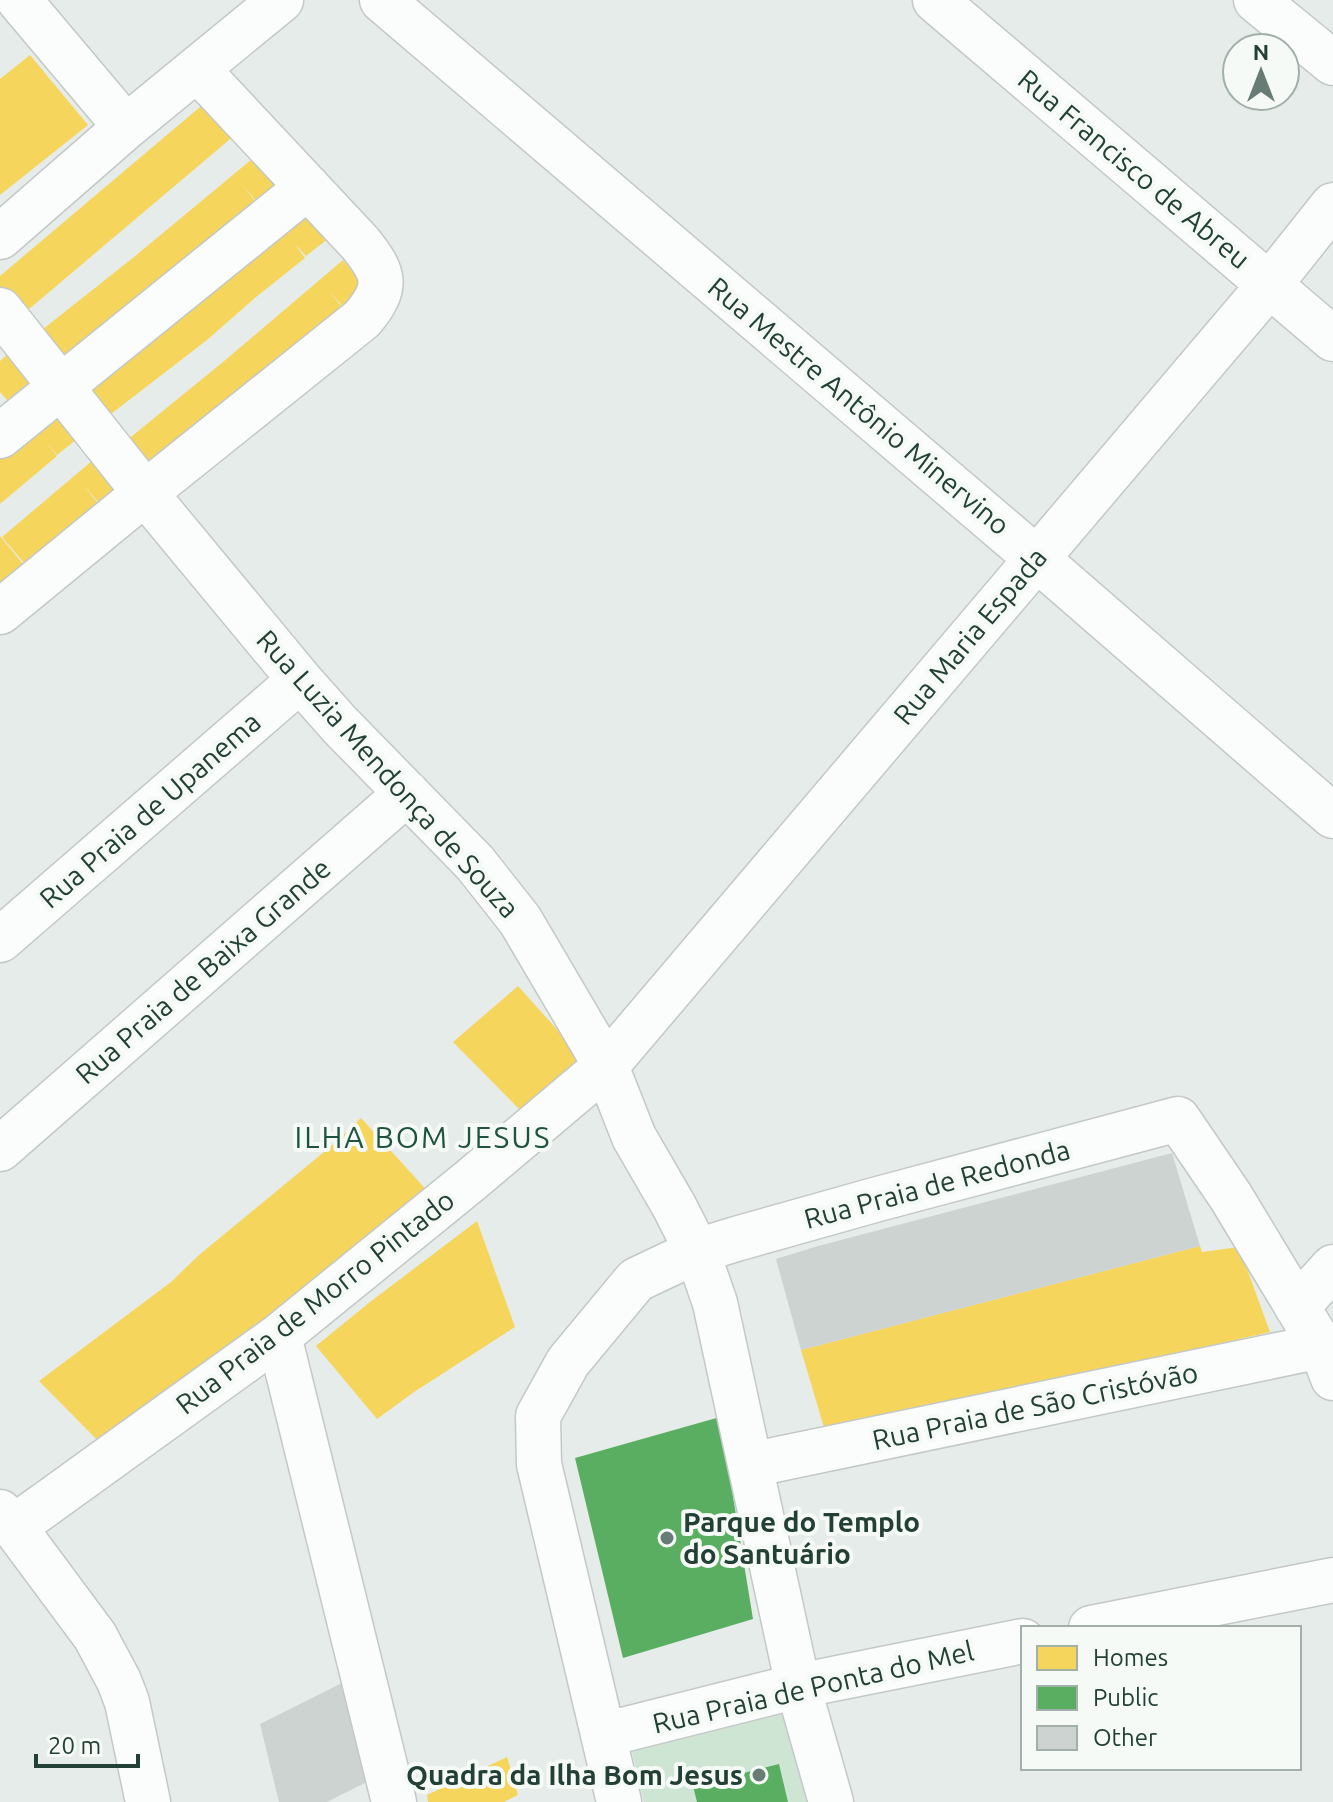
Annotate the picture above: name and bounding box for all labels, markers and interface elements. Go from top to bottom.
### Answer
north arrow [1221,32,1301,112]
text: N [1253,39,1269,64]
street label: Rua Francisco de Abreu [1013,63,1256,274]
street label: Rua Mestre Antônio Minervino [703,271,1016,541]
street label: Rua Maria Espada [887,541,1052,730]
street label: Rua Luzia Mendonça de Souza [251,624,526,924]
street label: Rua Praia de Upanema [33,706,266,914]
street label: Rua Praia de Baixa Grande [69,852,336,1090]
district label: ILHA BOM JESUS [294,1120,552,1154]
street label: Rua Praia de Redonda [800,1133,1073,1234]
street label: Rua Praia de Morro Pintado [170,1183,460,1420]
street label: Rua Praia de São Cristóvão [869,1356,1201,1455]
place label: Parque do Templo do Santuário [683,1506,920,1569]
marker: Parque do Templo do Santuário [658,1529,676,1547]
legend [1021,1626,1301,1770]
street label: Rua Praia de Ponta do Mel [649,1634,976,1739]
text: Homes [1093,1644,1168,1671]
text: Public [1093,1684,1158,1711]
scale bar [36,1718,138,1768]
text: Other [1093,1724,1157,1751]
text: 20 m [48,1732,101,1759]
place label: Quadra da Ilha Bom Jesus [406,1759,743,1790]
marker: Quadra da Ilha Bom Jesus [750,1766,768,1784]

